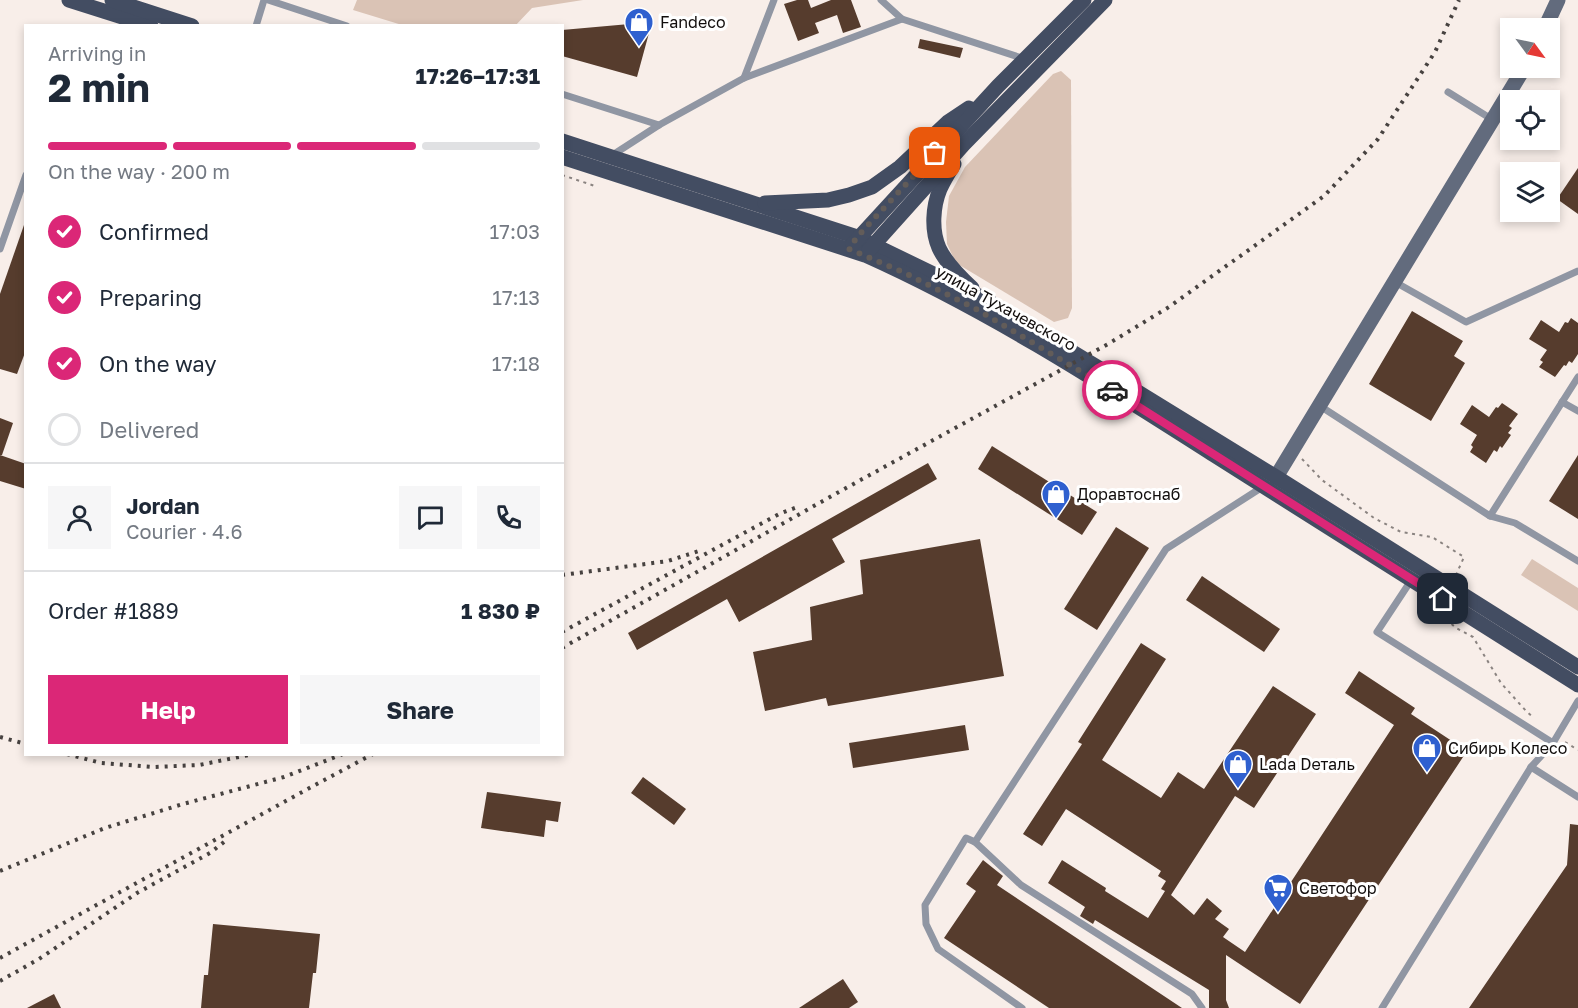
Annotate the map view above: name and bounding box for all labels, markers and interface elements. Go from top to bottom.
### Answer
shop icon: Fandeco [623,6,655,48]
place label: Fandeco [660,12,726,32]
north arrow [1500,18,1560,78]
map controls [1500,18,1560,222]
text: Arriving in [48,41,146,65]
text: 17:26–17:31 [415,62,540,89]
text: 2 min [48,64,150,111]
button: locate [1500,90,1560,150]
pin [909,127,960,178]
icon: bag [918,136,951,169]
text: On the way · 200 m [48,159,230,183]
button: layers [1500,162,1560,222]
icon: check [48,215,81,248]
text: Confirmed [99,218,209,245]
text: 17:03 [490,219,540,243]
street label: улица Тухачевского [932,261,1080,355]
icon: check [48,281,81,314]
text: Preparing [99,284,202,311]
text: 17:13 [492,285,540,309]
icon: check [48,347,81,380]
text: On the way [99,350,217,377]
text: 17:18 [492,351,540,375]
courier [1082,360,1142,420]
icon: car [1096,374,1129,407]
text: Delivered [99,416,199,443]
shop icon: Доравтоснаб [1040,478,1072,520]
place label: Доравтоснаб [1077,484,1180,504]
button: person [48,486,111,549]
button: chat [399,486,462,549]
button: phone [477,486,540,549]
text: Jordan [126,492,200,519]
text: Courier · 4.6 [126,519,243,543]
pin [1417,573,1468,624]
icon: home [1426,582,1459,615]
text: Order #1889 [48,597,179,624]
text: 1 830 ₽ [461,597,540,624]
button: Help [48,675,288,744]
button: Share [300,675,540,744]
shop icon: Сибирь Колесо [1411,732,1443,774]
place label: Сибирь Колесо [1448,738,1567,758]
shop icon: Lada Dеталь [1222,748,1254,790]
place label: Lada Dеталь [1259,754,1355,774]
supermarket icon: Светофор [1262,872,1294,914]
place label: Светофор [1299,878,1377,898]

